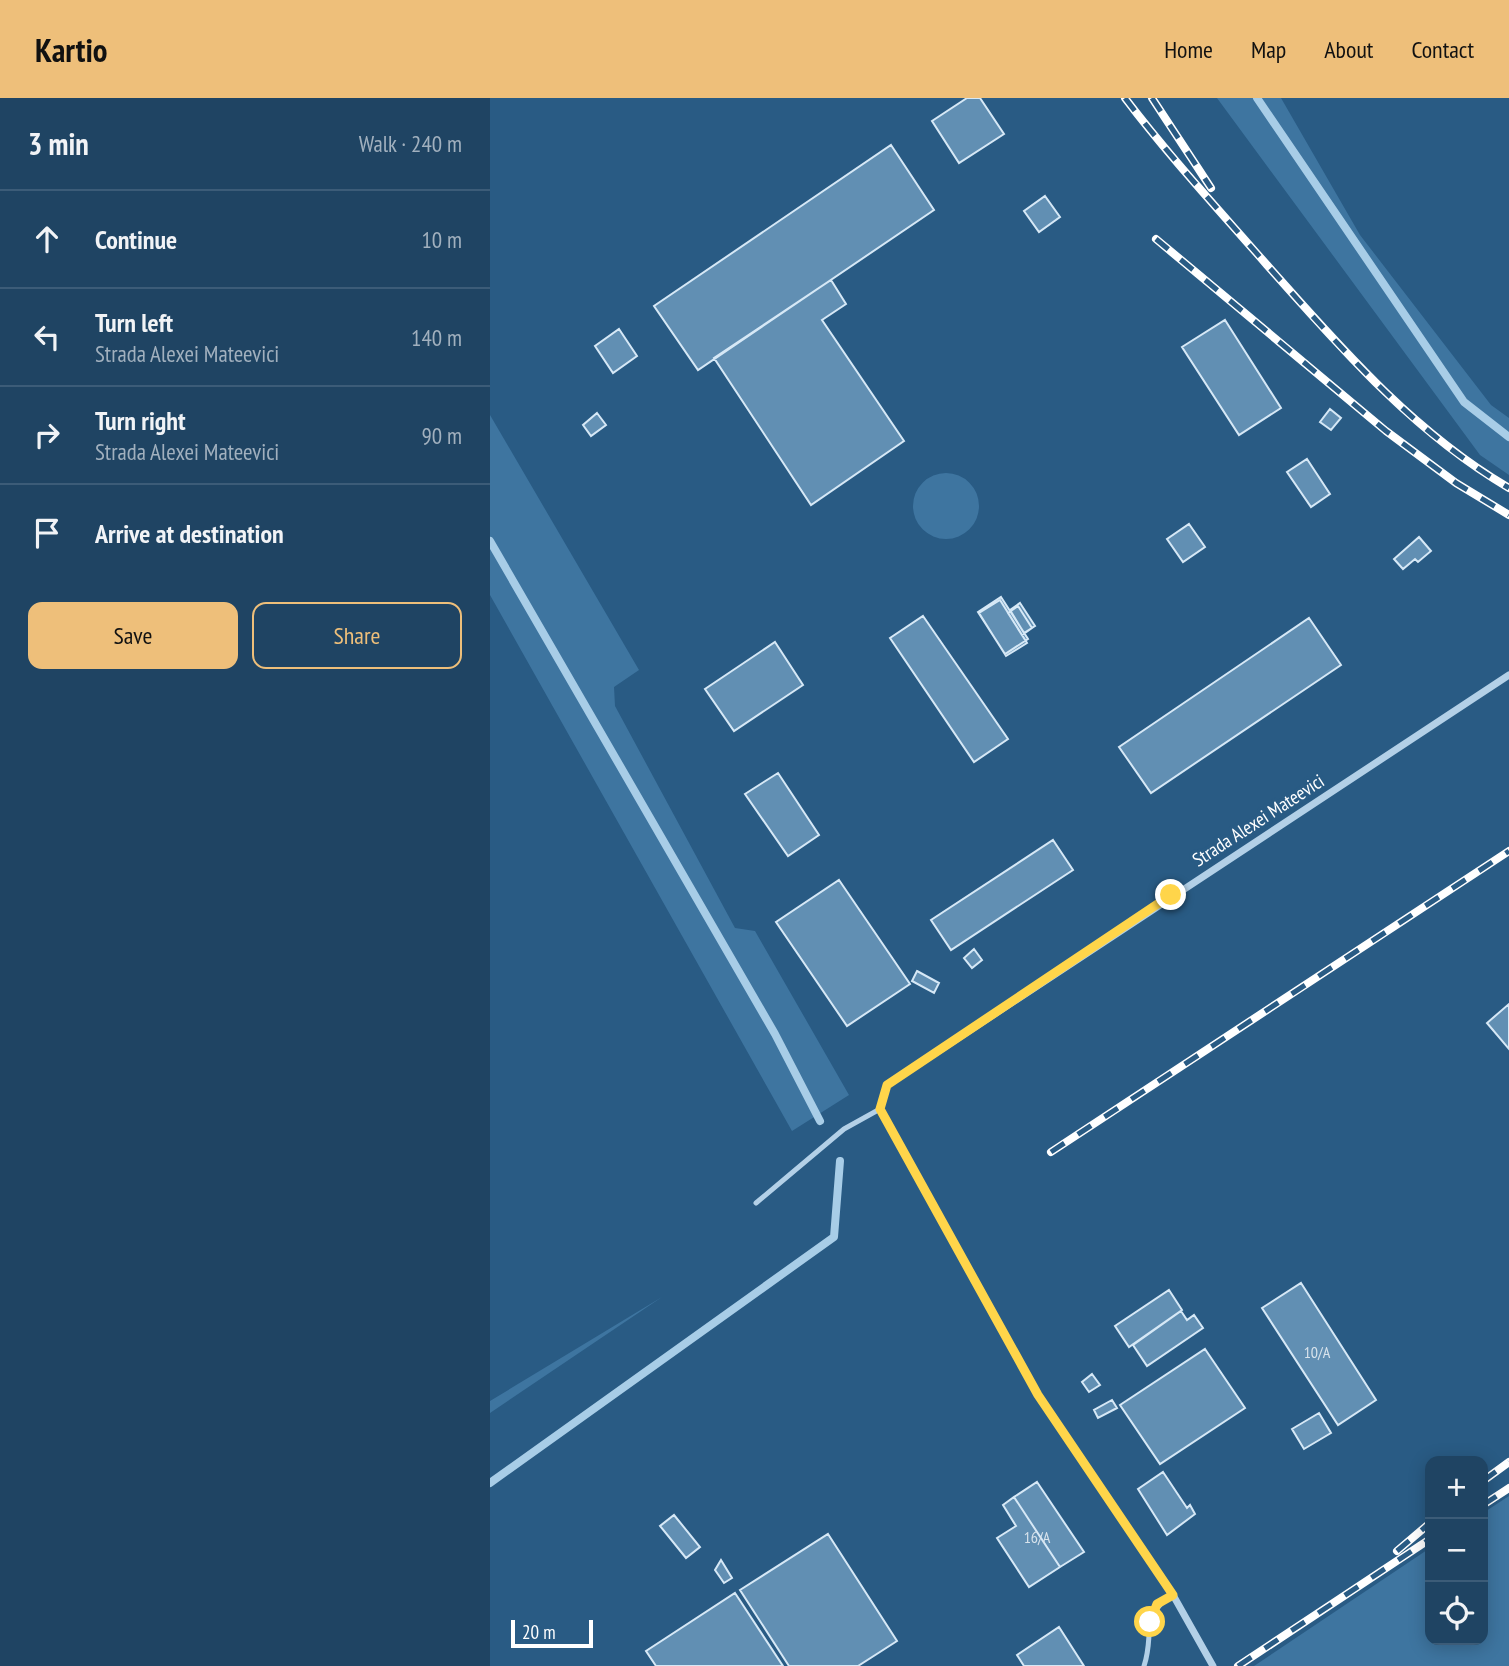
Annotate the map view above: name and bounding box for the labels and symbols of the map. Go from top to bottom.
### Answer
street label: Strada Alexei Mateevici [1188,768,1328,872]
route end [1155,879,1186,910]
house number: 10/A [1304,1342,1331,1362]
house number: 16/A [1024,1527,1051,1547]
route start [1134,1606,1165,1637]
scale bar [511,1617,593,1649]

